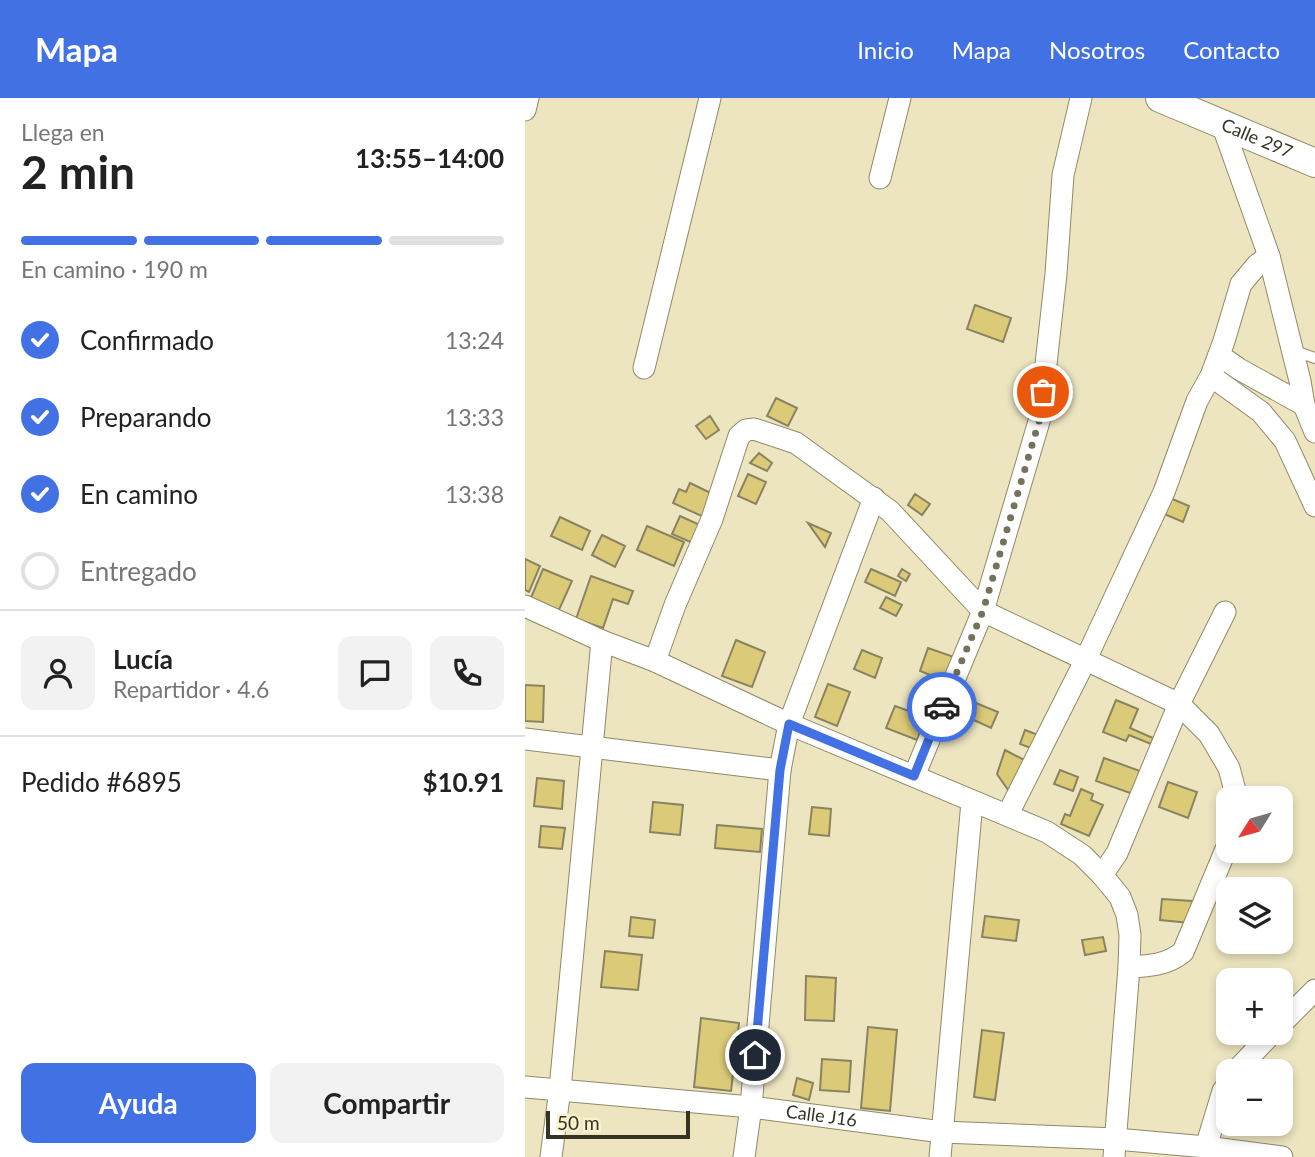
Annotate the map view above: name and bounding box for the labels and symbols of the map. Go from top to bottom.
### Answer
street label: Calle 297 [1218,113,1296,162]
pin [1013,362,1073,422]
courier [907,672,977,742]
north arrow [1216,786,1293,863]
pin [725,1025,785,1085]
street label: Calle J16 [785,1100,859,1131]
scale bar [546,1108,689,1140]

